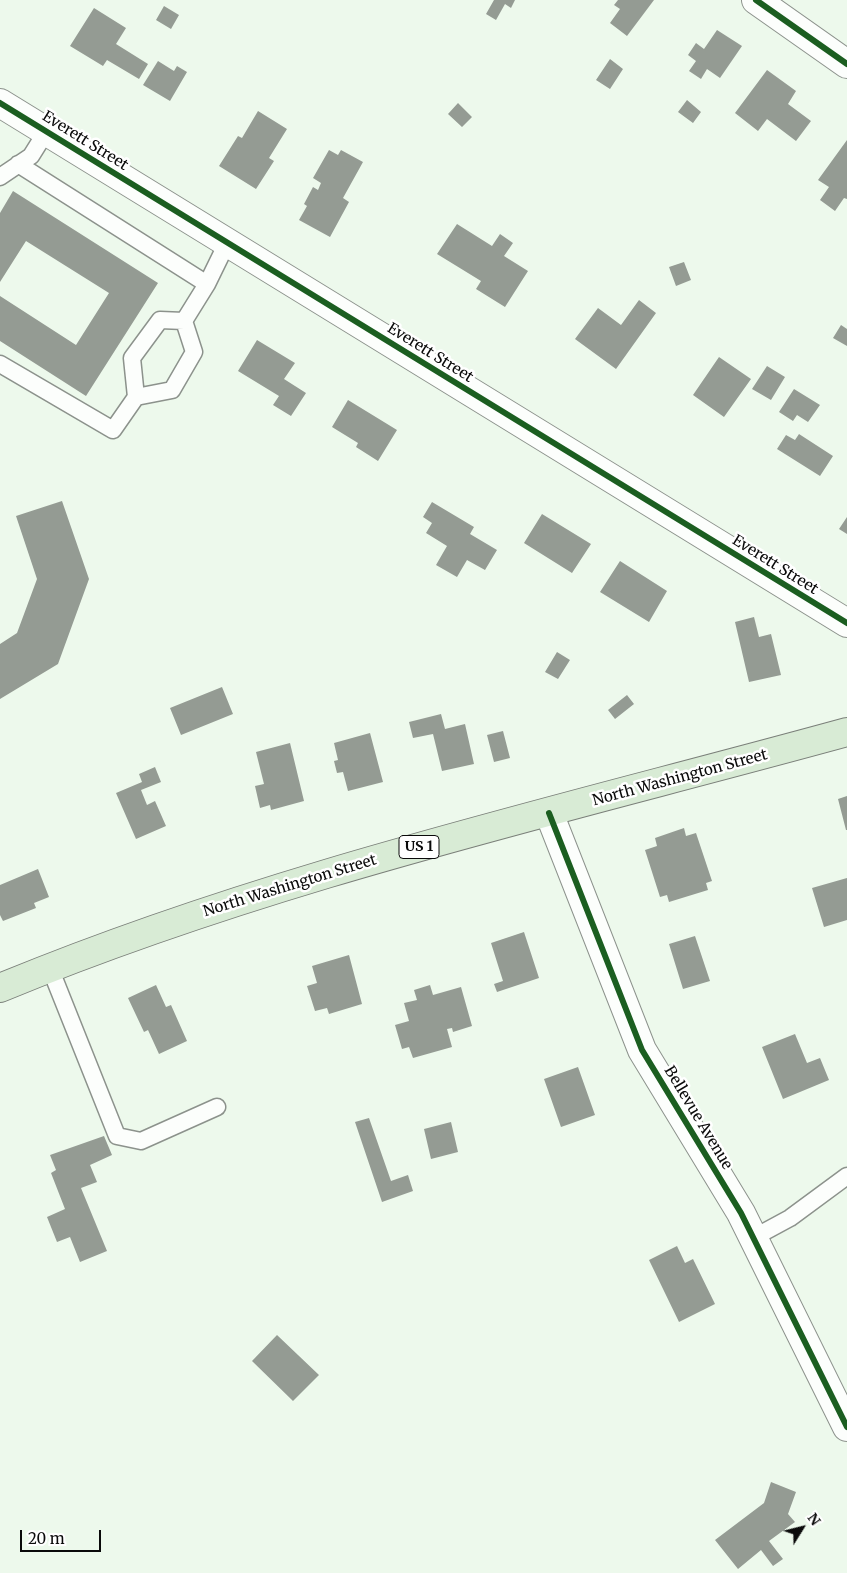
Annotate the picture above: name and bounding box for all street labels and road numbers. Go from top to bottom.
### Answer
street label: Everett Street [39,107,131,175]
street label: Everett Street [384,319,476,387]
street label: Everett Street [729,531,821,599]
street label: North Washington Street [591,746,769,810]
road number: US 1 [399,836,439,859]
street label: North Washington Street [201,851,379,921]
street label: Bellevue Avenue [660,1063,736,1173]

